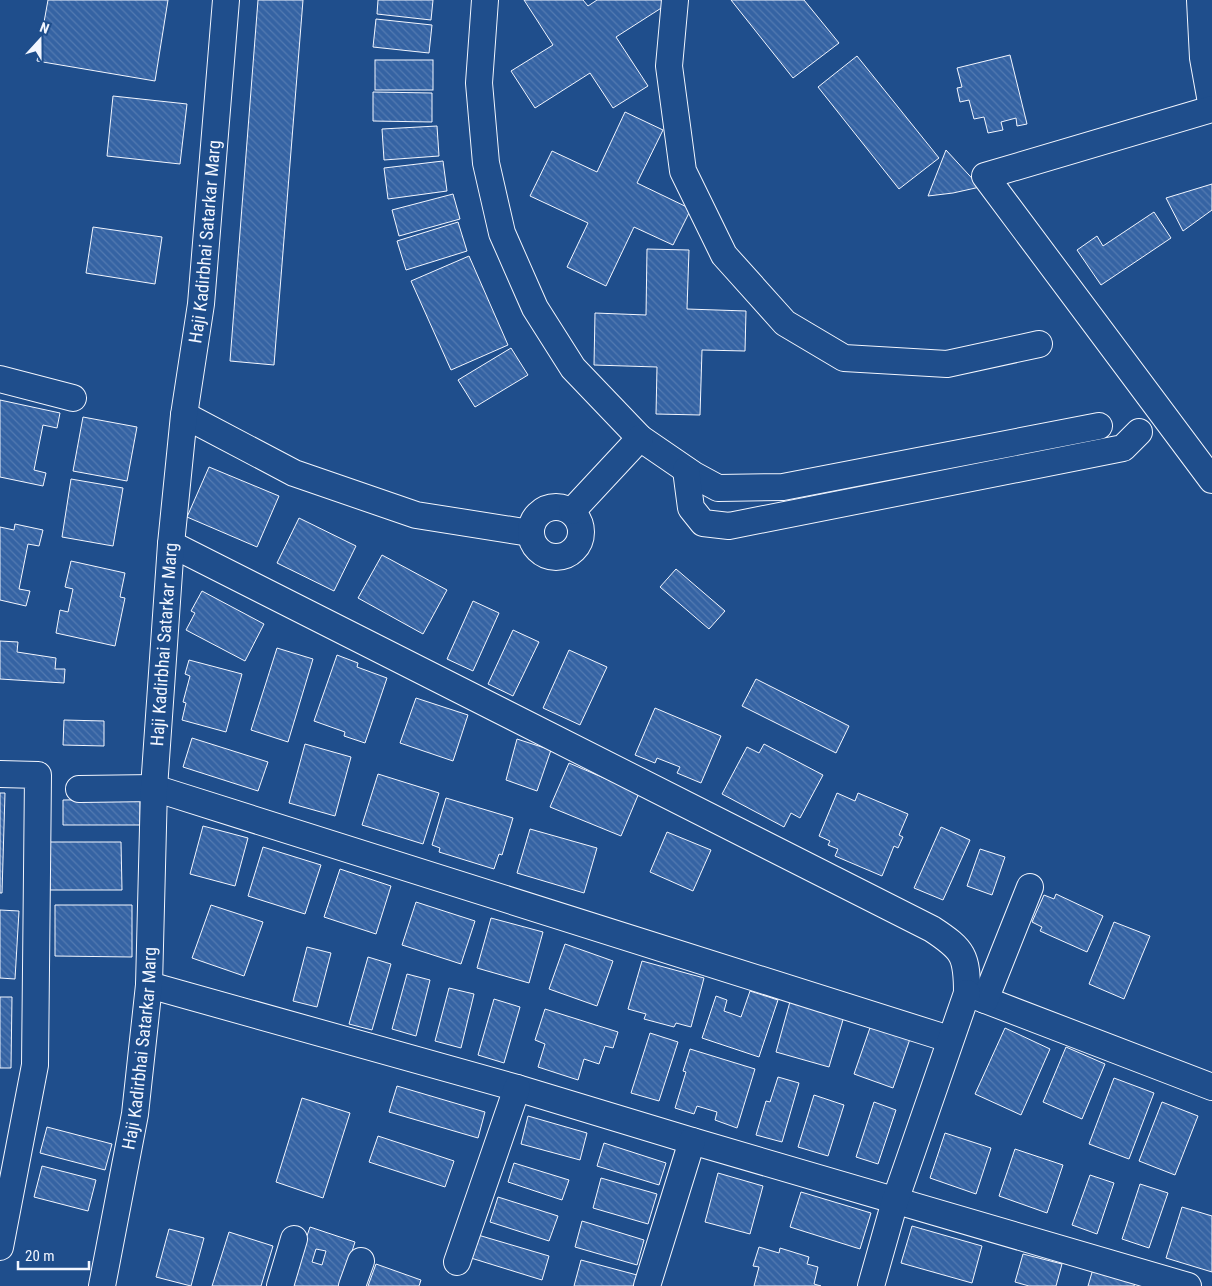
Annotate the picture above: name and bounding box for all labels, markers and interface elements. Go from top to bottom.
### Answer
north arrow [15,15,65,65]
text: N [38,19,52,37]
street label: Haji Kadirbhai Satarkar Marg [184,139,224,344]
street label: Haji Kadirbhai Satarkar Marg [146,542,181,747]
street label: Haji Kadirbhai Satarkar Marg [117,947,160,1151]
scale bar [18,1238,89,1270]
text: 20 m [25,1247,55,1265]

